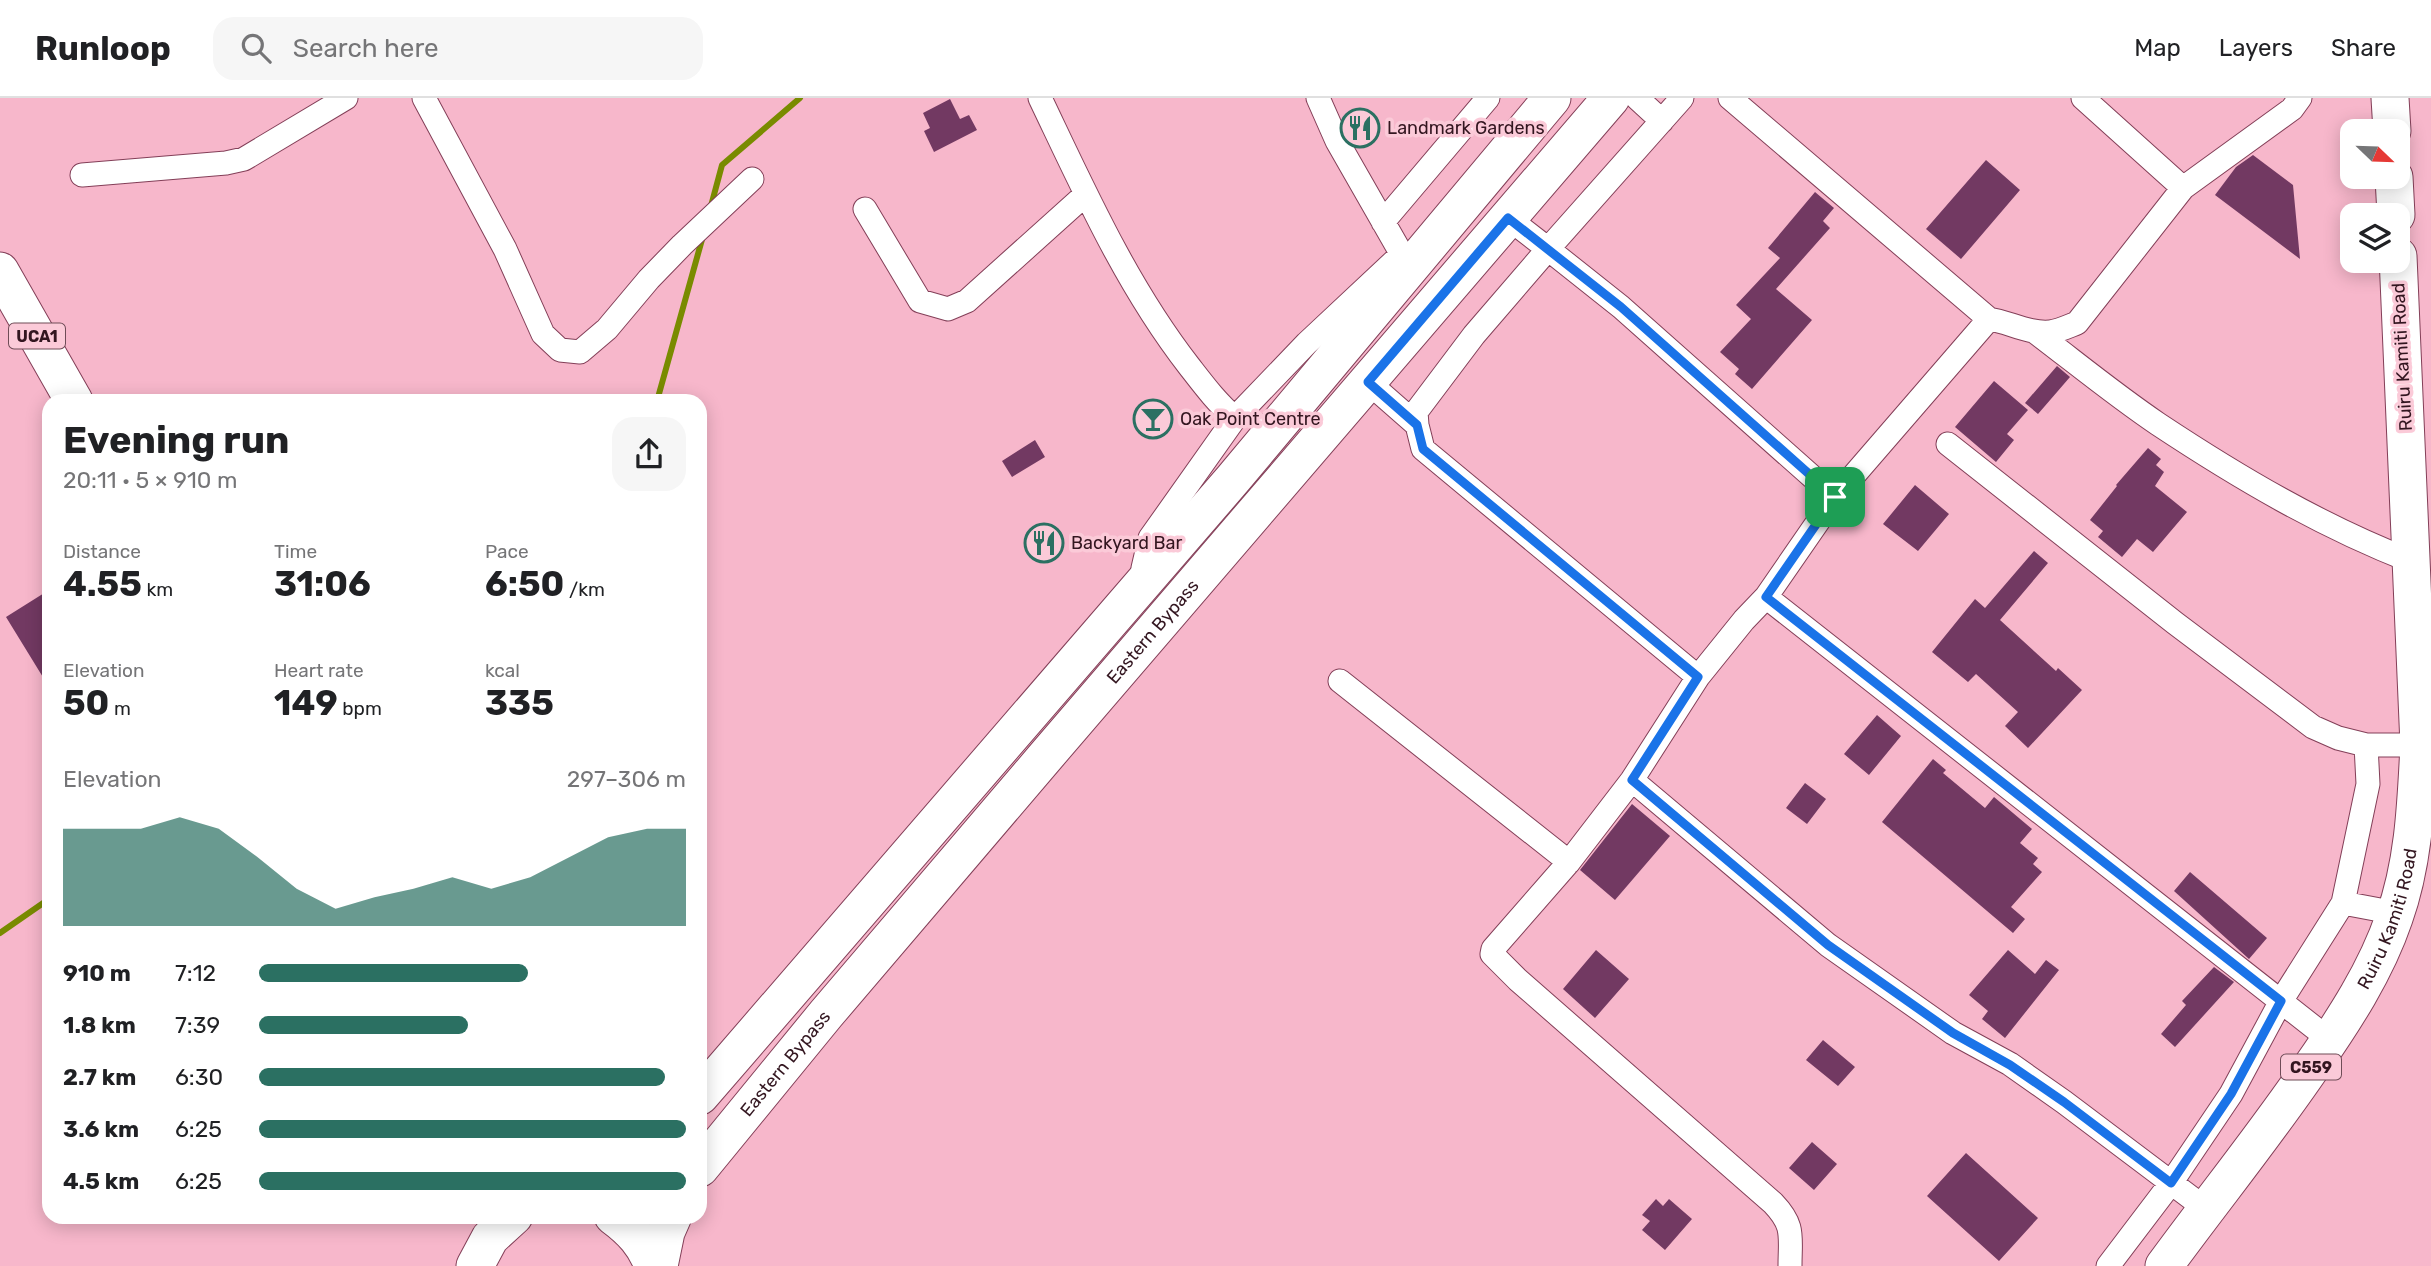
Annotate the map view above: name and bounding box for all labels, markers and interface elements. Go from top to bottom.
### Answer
search box [213,17,703,80]
text: Runloop [35,29,171,68]
icon: search [237,29,275,67]
text: Search here [293,33,439,64]
text: Map [2134,34,2181,62]
text: Layers [2219,34,2293,62]
text: Share [2331,34,2396,62]
restaurant icon: Landmark Gardens [1339,107,1381,149]
place label: Landmark Gardens [1387,117,1545,139]
north arrow [2340,119,2410,189]
map controls [2340,119,2410,273]
button: layers [2340,203,2410,273]
street label: Ruiru Kamiti Road [2387,282,2417,432]
road number: UCA1 [9,324,65,348]
bar icon: Oak Point Centre [1132,398,1174,440]
place label: Oak Point Centre [1180,408,1321,430]
text: Evening run [63,417,289,463]
button: share [612,417,686,491]
text: 20:11 · 5 × 910 m [63,466,238,494]
pin [1805,467,1865,527]
icon: arrive [1816,478,1854,516]
restaurant icon: Backyard Bar [1023,522,1065,564]
place label: Backyard Bar [1071,532,1182,554]
text: Distance [63,540,141,563]
text: Time [274,540,317,563]
text: Pace [485,540,529,563]
text: 4.55 [63,563,142,605]
text: 31:06 [274,563,371,605]
text: 6:50 [485,563,564,605]
street label: Eastern Bypass [1102,575,1204,688]
text: km [142,578,173,601]
text: /km [564,578,605,601]
text: Elevation [63,659,144,682]
text: Heart rate [274,659,364,682]
text: kcal [485,659,520,682]
text: 50 [63,682,109,724]
text: 149 [274,682,338,724]
text: 335 [485,682,554,724]
text: m [109,697,131,720]
text: bpm [338,697,382,720]
text: Elevation [63,765,162,793]
text: 297–306 m [567,765,686,793]
street label: Ruiru Kamiti Road [2352,847,2422,993]
text: 910 m [63,959,131,987]
text: 7:12 [175,959,216,987]
street label: Eastern Bypass [736,1006,835,1121]
text: 1.8 km [63,1011,136,1039]
text: 7:39 [175,1011,220,1039]
road number: C559 [2281,1054,2341,1079]
text: 2.7 km [63,1063,136,1091]
text: 6:30 [175,1063,223,1091]
text: 3.6 km [63,1115,139,1143]
text: 6:25 [175,1115,222,1143]
text: 4.5 km [63,1167,139,1195]
text: 6:25 [175,1167,222,1195]

